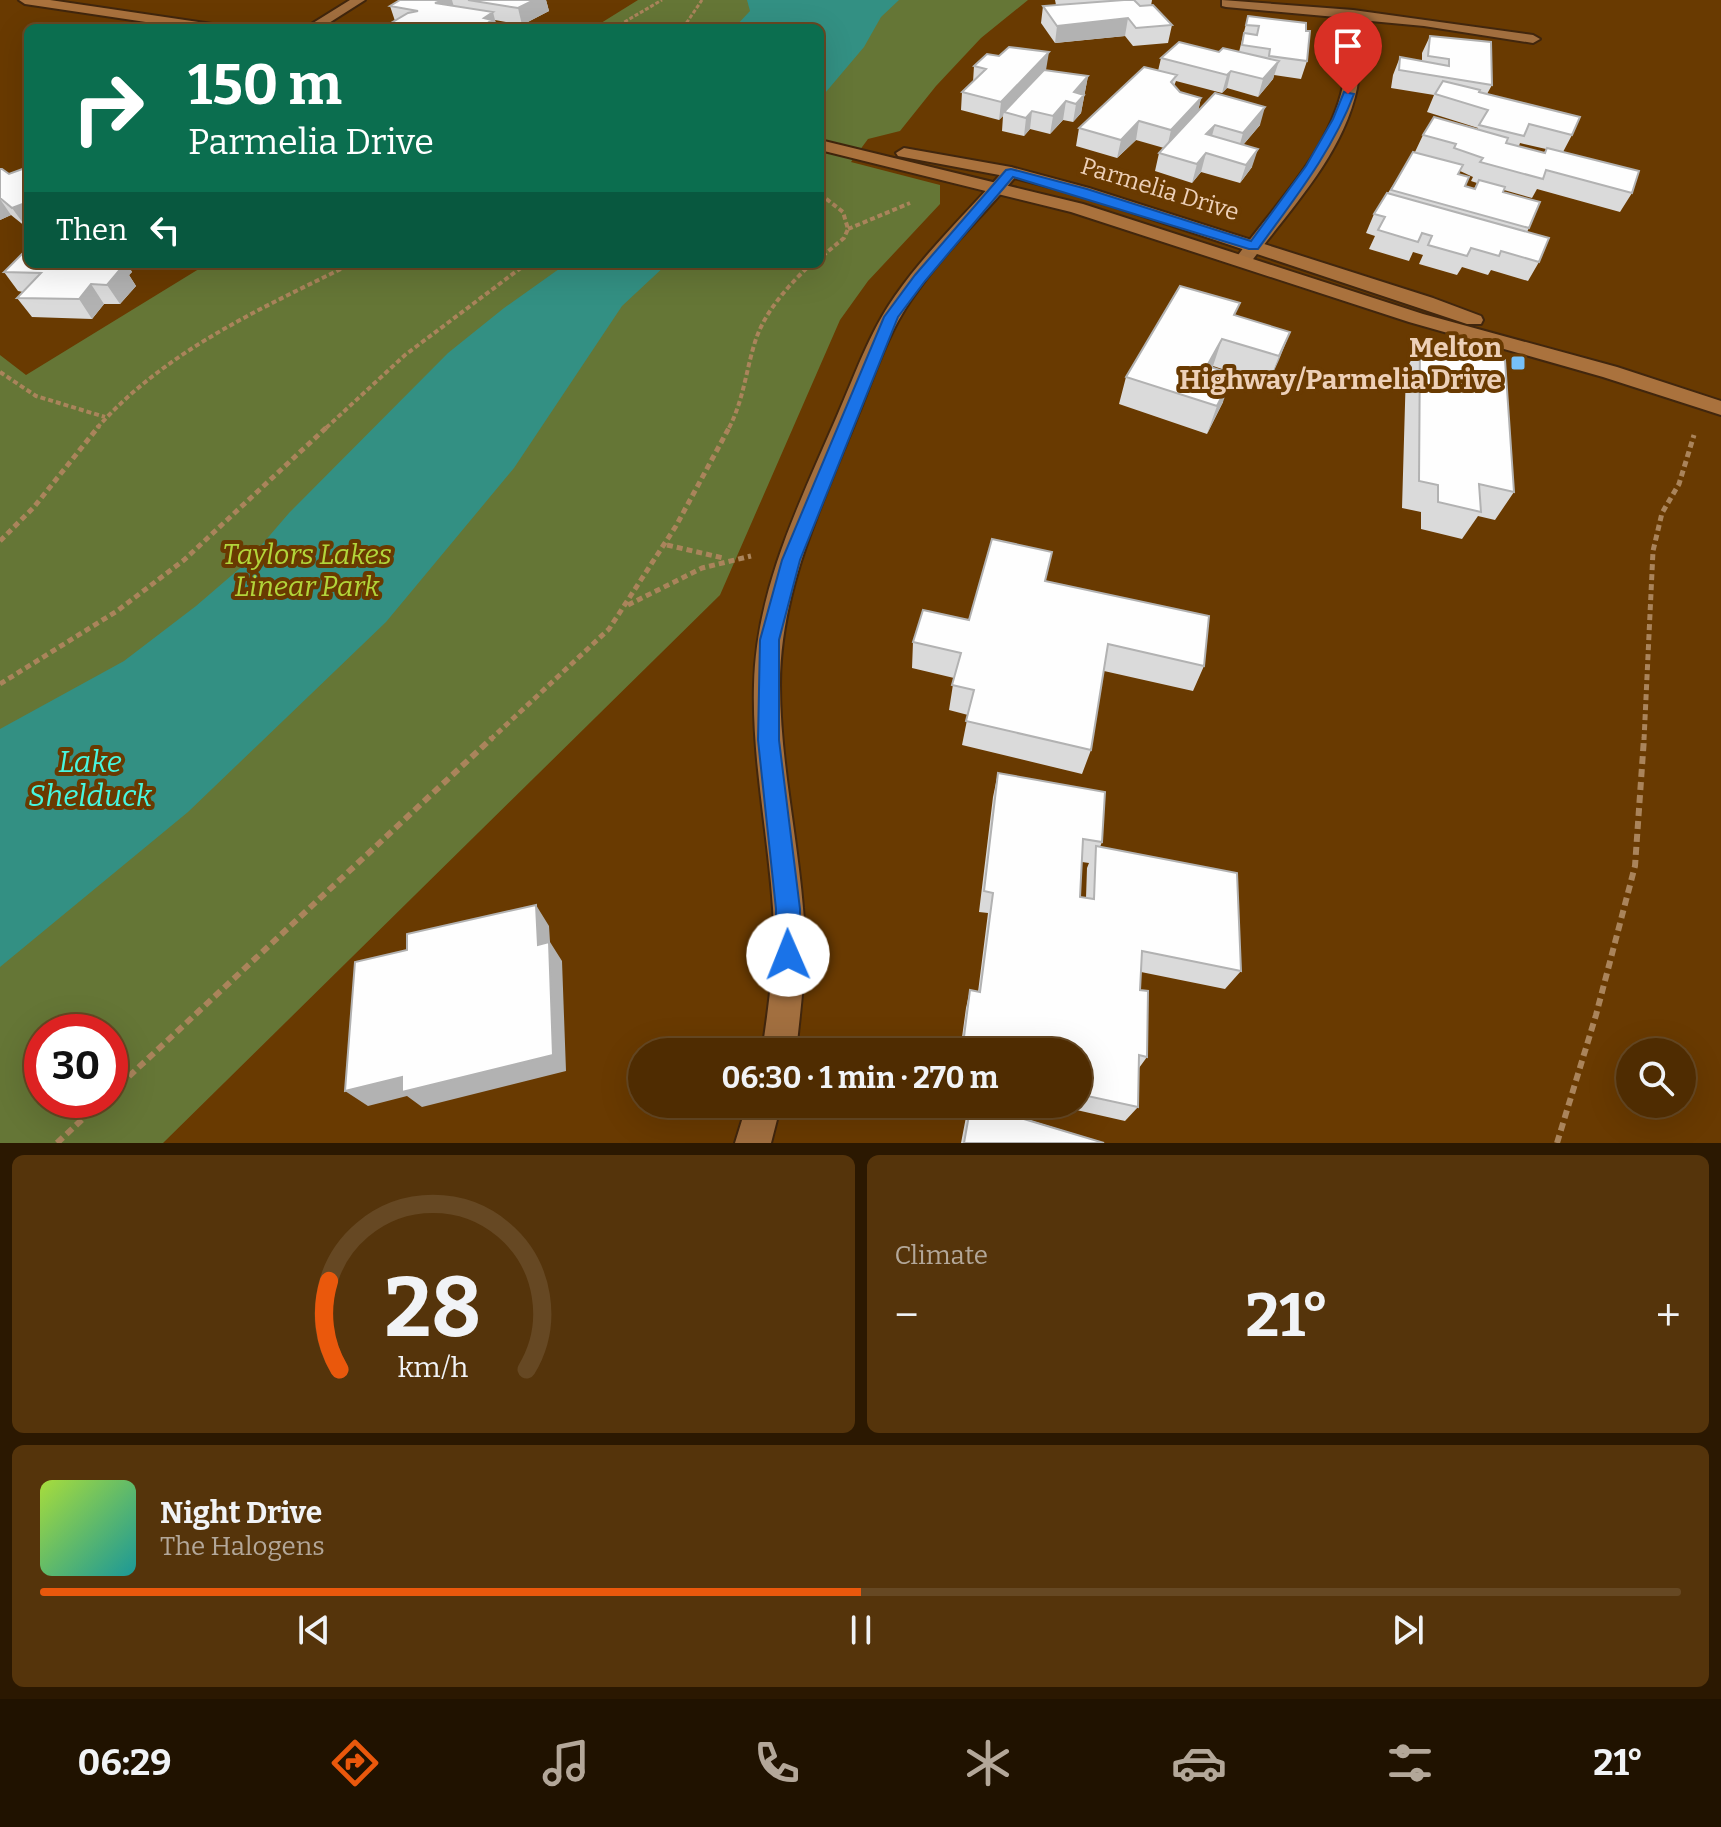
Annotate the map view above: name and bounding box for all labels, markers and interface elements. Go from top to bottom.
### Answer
pin [1314,12,1382,94]
icon: arrive [1326,24,1370,68]
text: 150 m [188,52,342,119]
icon: right [56,56,160,160]
text: Parmelia Drive [188,120,434,164]
street label: Parmelia Drive [1078,152,1242,226]
icon: left [143,208,187,252]
text: Then [56,212,127,248]
place label: Melton Highway/Parmelia Drive [1179,331,1502,396]
marker: Melton Highway/Parmelia Drive [1509,354,1527,372]
park label: Taylors Lakes Linear Park [222,538,392,603]
water label: Lake Shelduck [28,744,153,814]
position arrow [746,913,830,997]
speed limit sign: 30 [24,1014,128,1118]
map controls [1616,1038,1696,1118]
button: search [1616,1038,1696,1118]
text: 06:30 · 1 min · 270 m [722,1060,998,1096]
text: Climate [895,1240,988,1271]
text: 28 [385,1258,482,1358]
text: 21° [1245,1280,1329,1352]
text: − [895,1289,919,1342]
text: + [1656,1289,1681,1342]
text: km/h [398,1350,469,1385]
text: Night Drive [160,1495,322,1531]
text: The Halogens [160,1531,325,1562]
icon: previous [292,1608,336,1652]
icon: pause [839,1608,883,1652]
icon: next [1386,1608,1430,1652]
icon: directions [327,1735,383,1791]
icon: music [538,1735,594,1791]
icon: phone [749,1735,805,1791]
icon: climate [960,1735,1016,1791]
icon: car [1171,1735,1227,1791]
icon: filters [1382,1735,1438,1791]
text: 06:29 [78,1741,172,1785]
text: 21° [1593,1741,1643,1785]

